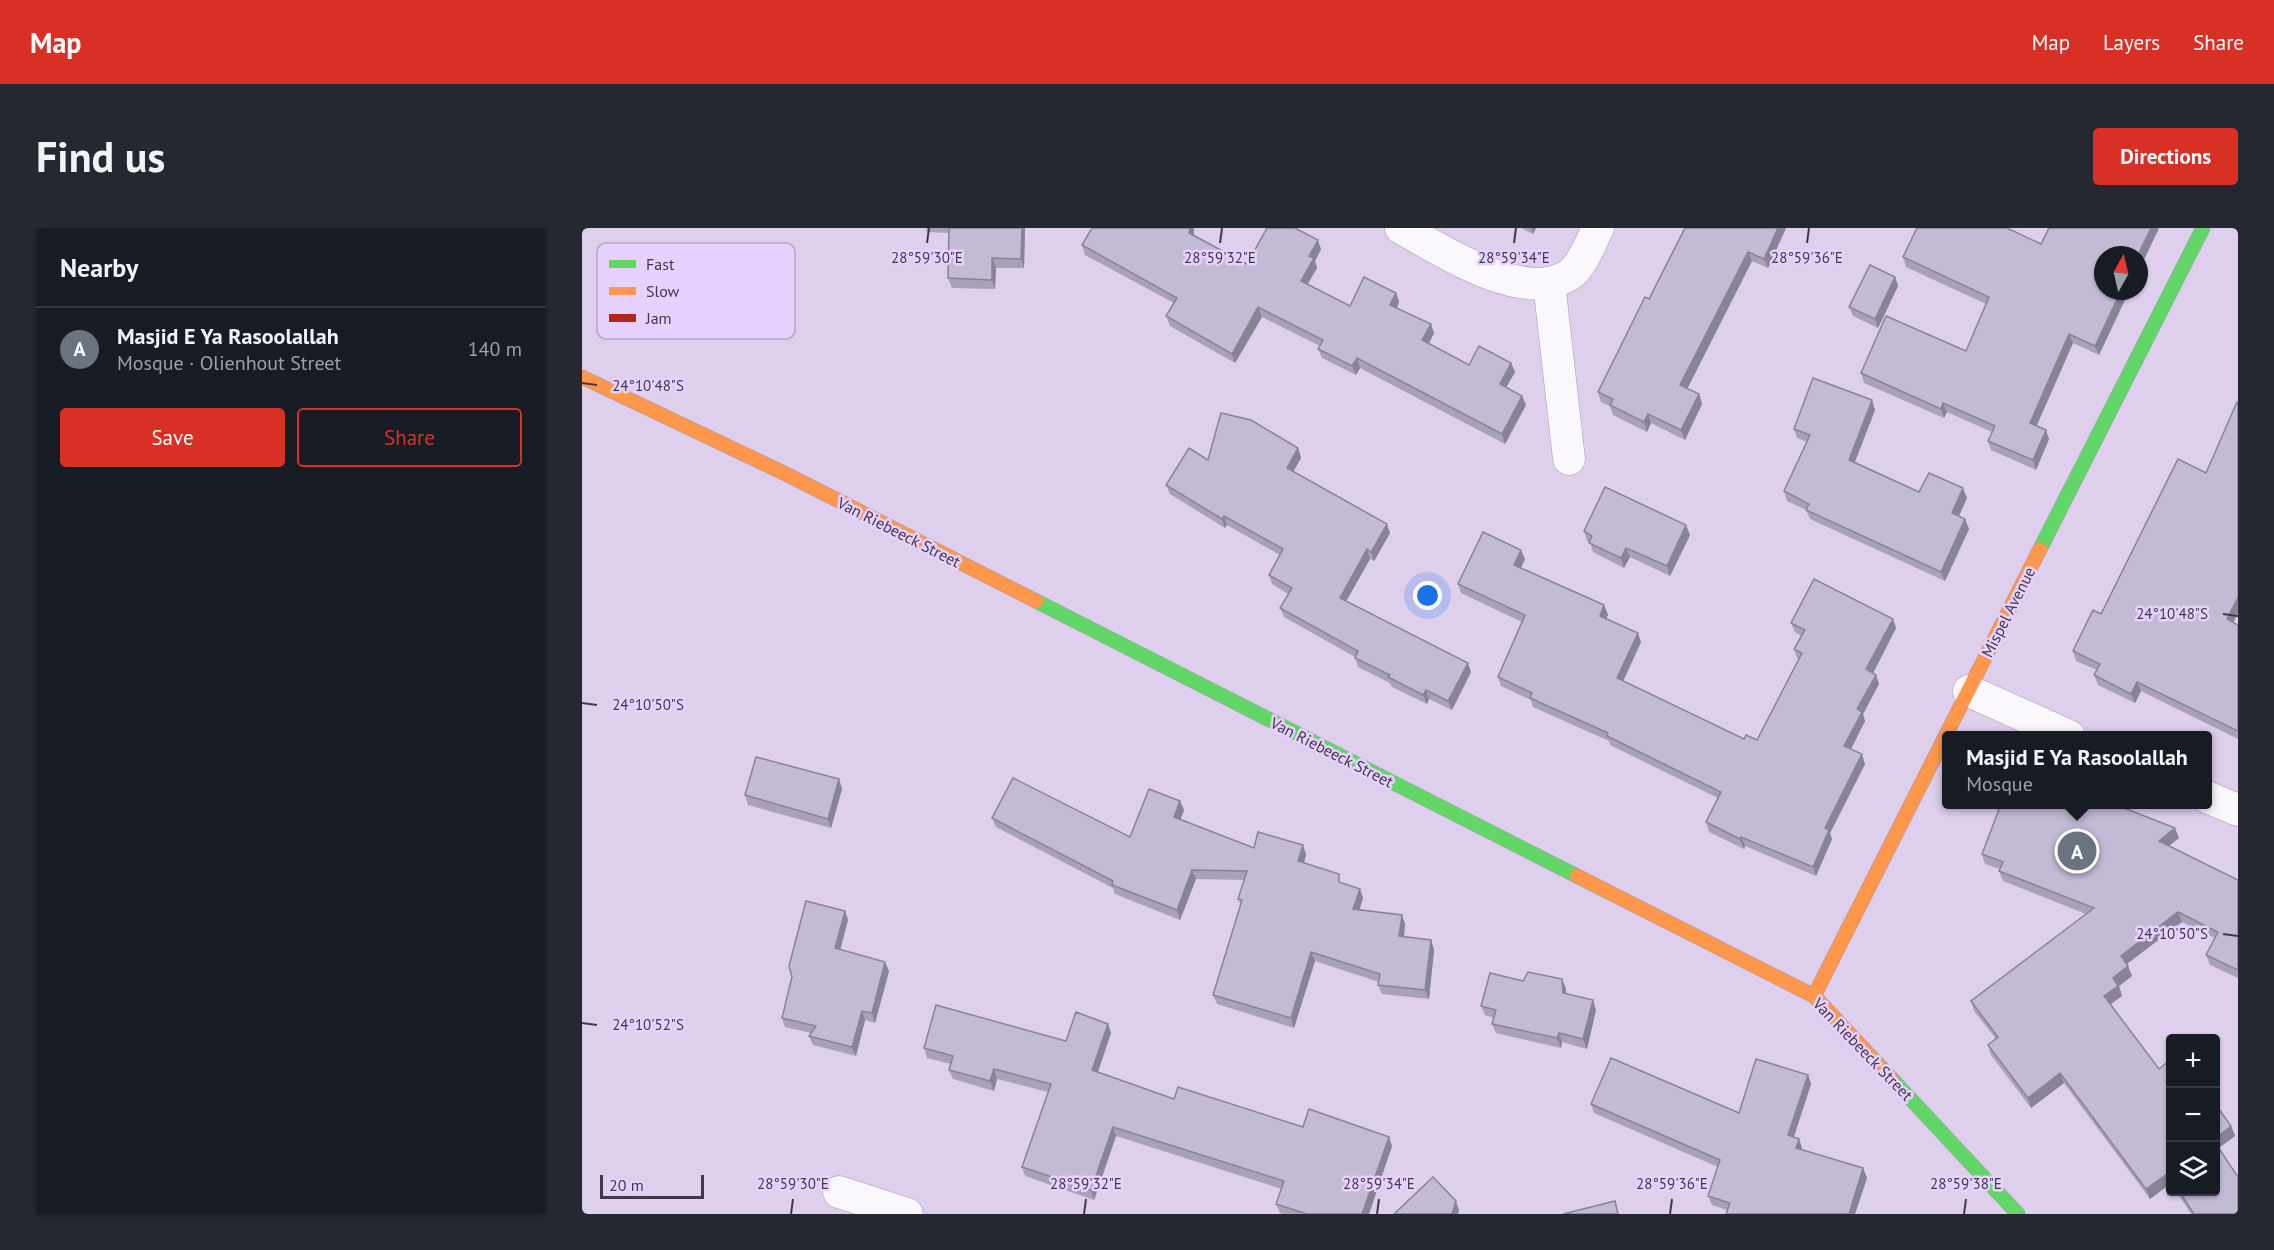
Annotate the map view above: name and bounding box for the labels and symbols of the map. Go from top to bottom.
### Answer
legend [597,243,795,339]
north arrow [2094,246,2148,300]
text: 28°59'30"E [891,248,963,267]
text: 28°59'32"E [1184,248,1256,267]
text: 28°59'34"E [1478,248,1550,267]
text: 28°59'36"E [1771,248,1843,267]
text: Fast [646,254,675,274]
text: Slow [646,281,680,301]
text: Jam [645,308,672,328]
text: 24°10'48"S [612,376,684,395]
street label: Van Riebeeck Street [833,492,964,572]
street label: Mispel Avenue [1977,563,2039,661]
your location [1413,581,1442,610]
text: 24°10'48"S [2136,604,2208,623]
text: 24°10'50"S [612,695,684,714]
street label: Van Riebeeck Street [1266,712,1397,792]
pin: A [2058,828,2096,874]
text: 24°10'50"S [2136,924,2208,943]
street label: Van Riebeeck Street [1808,993,1918,1105]
text: 24°10'52"S [612,1015,684,1034]
scale bar [600,1172,704,1200]
text: 28°59'30"E [757,1174,829,1193]
text: 28°59'32"E [1050,1174,1122,1193]
text: 28°59'34"E [1343,1174,1415,1193]
text: 28°59'36"E [1636,1174,1708,1193]
text: 28°59'38"E [1930,1174,2002,1193]

